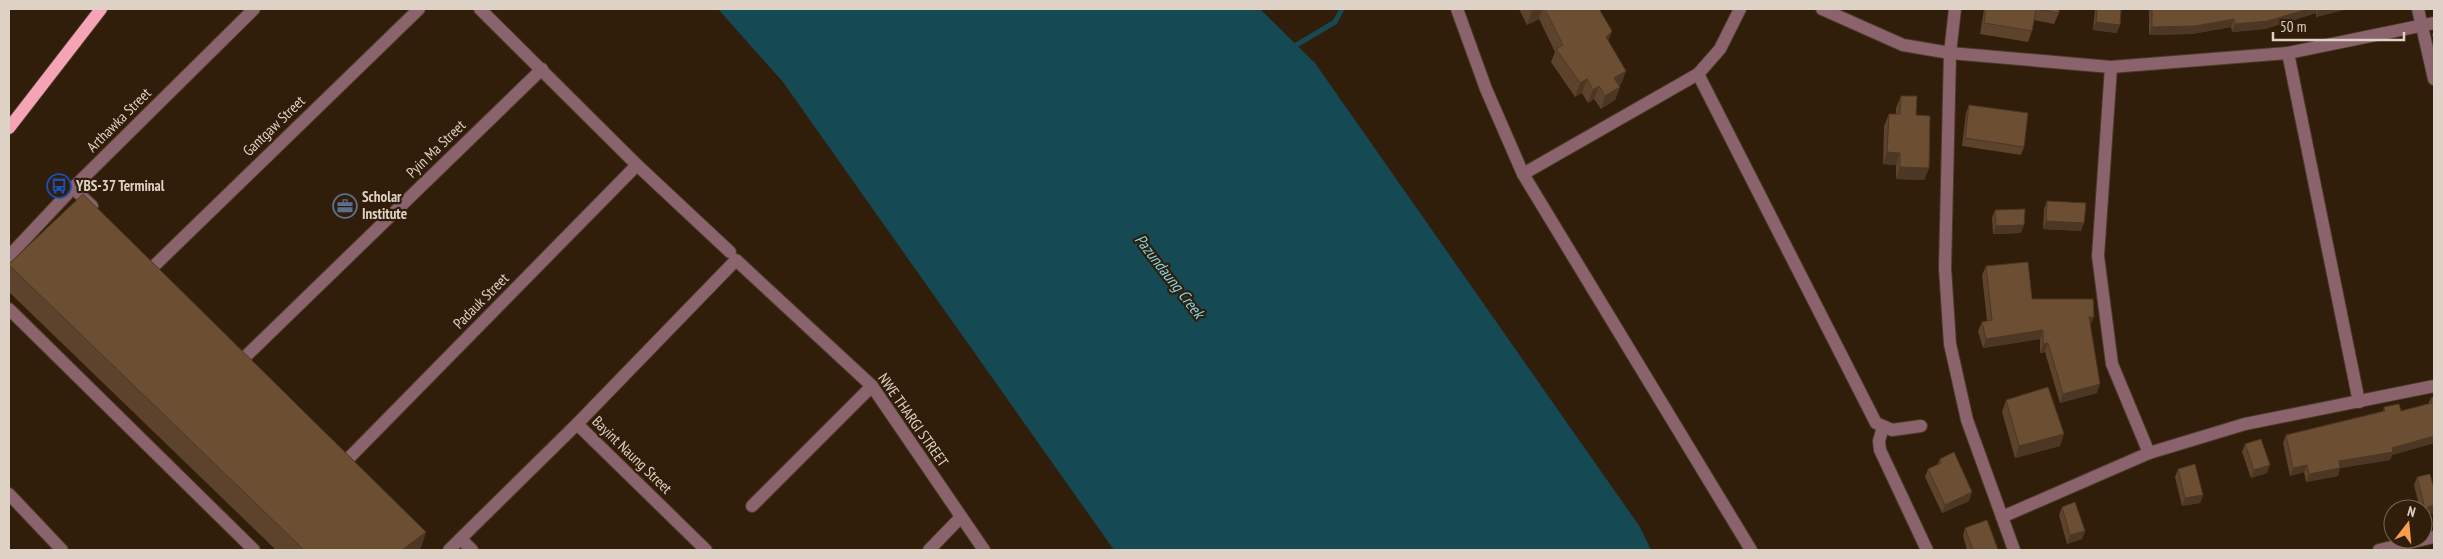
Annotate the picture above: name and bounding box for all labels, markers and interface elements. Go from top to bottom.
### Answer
scale bar [2273,10,2404,42]
text: 50 m [2280,17,2306,36]
street label: Arthawka Street [83,84,155,156]
street label: Gantgaw Street [239,91,309,160]
street label: Pyin Ma Street [402,116,469,182]
bus stop icon: YBS-37 Terminal [46,173,72,199]
place label: YBS-37 Terminal [75,176,165,195]
place label: Scholar Institute [362,187,407,223]
office icon: Scholar Institute [332,193,358,219]
water label: Pazundaung Creek [1131,230,1210,323]
street label: Padauk Street [449,269,512,332]
street label: NWE THARGI STREET [874,369,953,470]
street label: Bayint Naung Street [588,412,676,498]
north arrow [2383,499,2433,549]
text: N [2405,502,2418,521]

